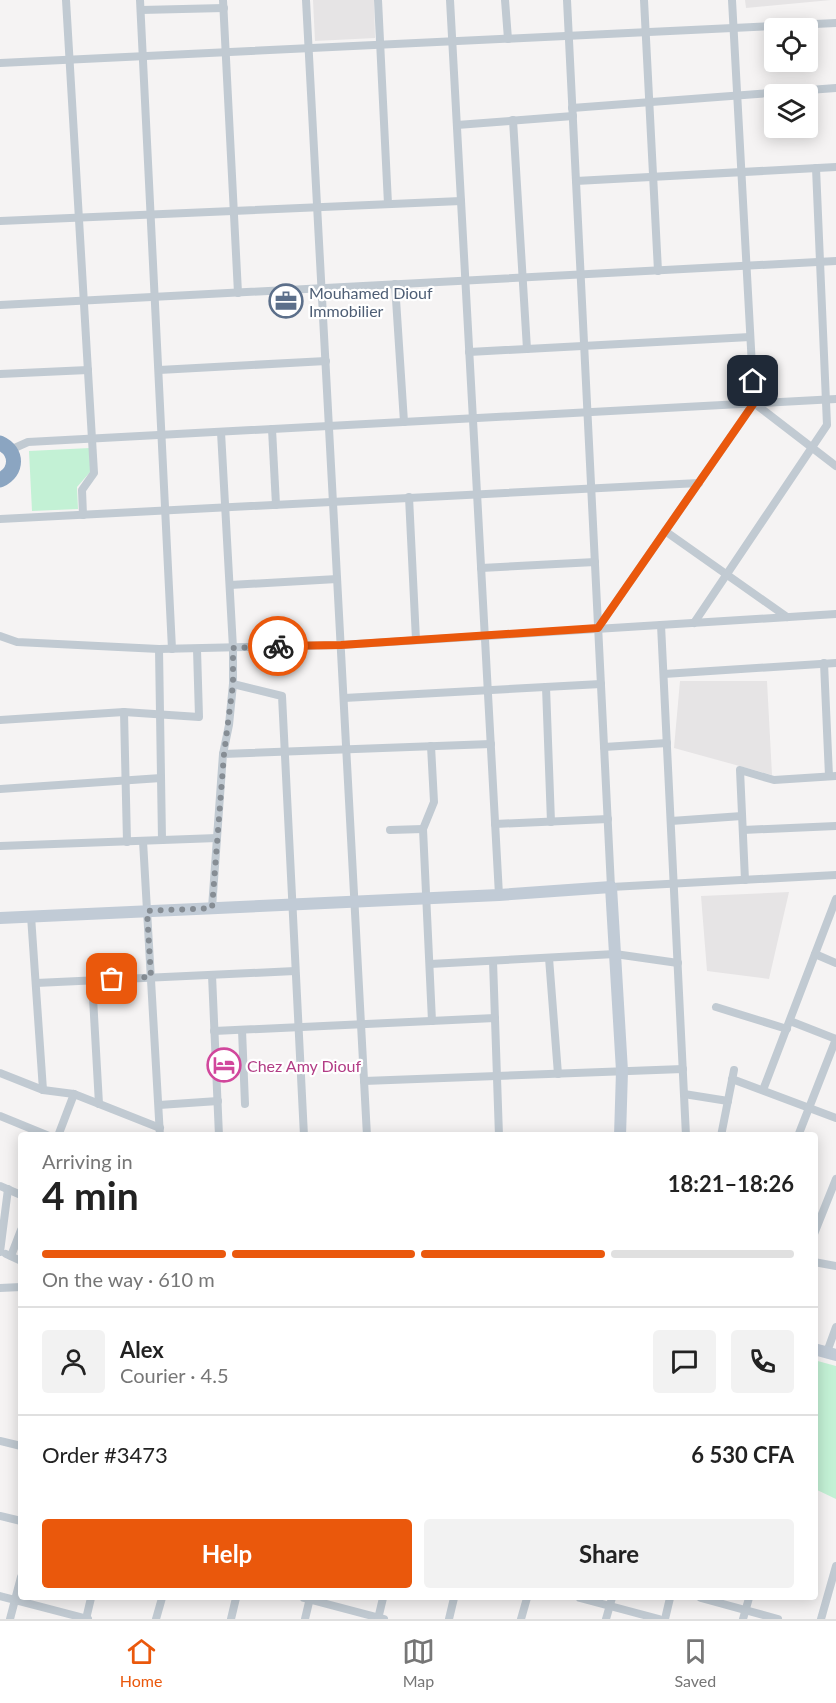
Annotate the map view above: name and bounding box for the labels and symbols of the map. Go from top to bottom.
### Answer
office icon: Mouhamed Diouf Immobilier [268,283,304,319]
place label: Mouhamed Diouf Immobilier [309,283,433,320]
pin [727,355,778,406]
courier [248,616,308,676]
pin [86,953,137,1004]
hotel icon: Chez Amy Diouf [206,1047,242,1083]
place label: Chez Amy Diouf [247,1056,361,1075]

